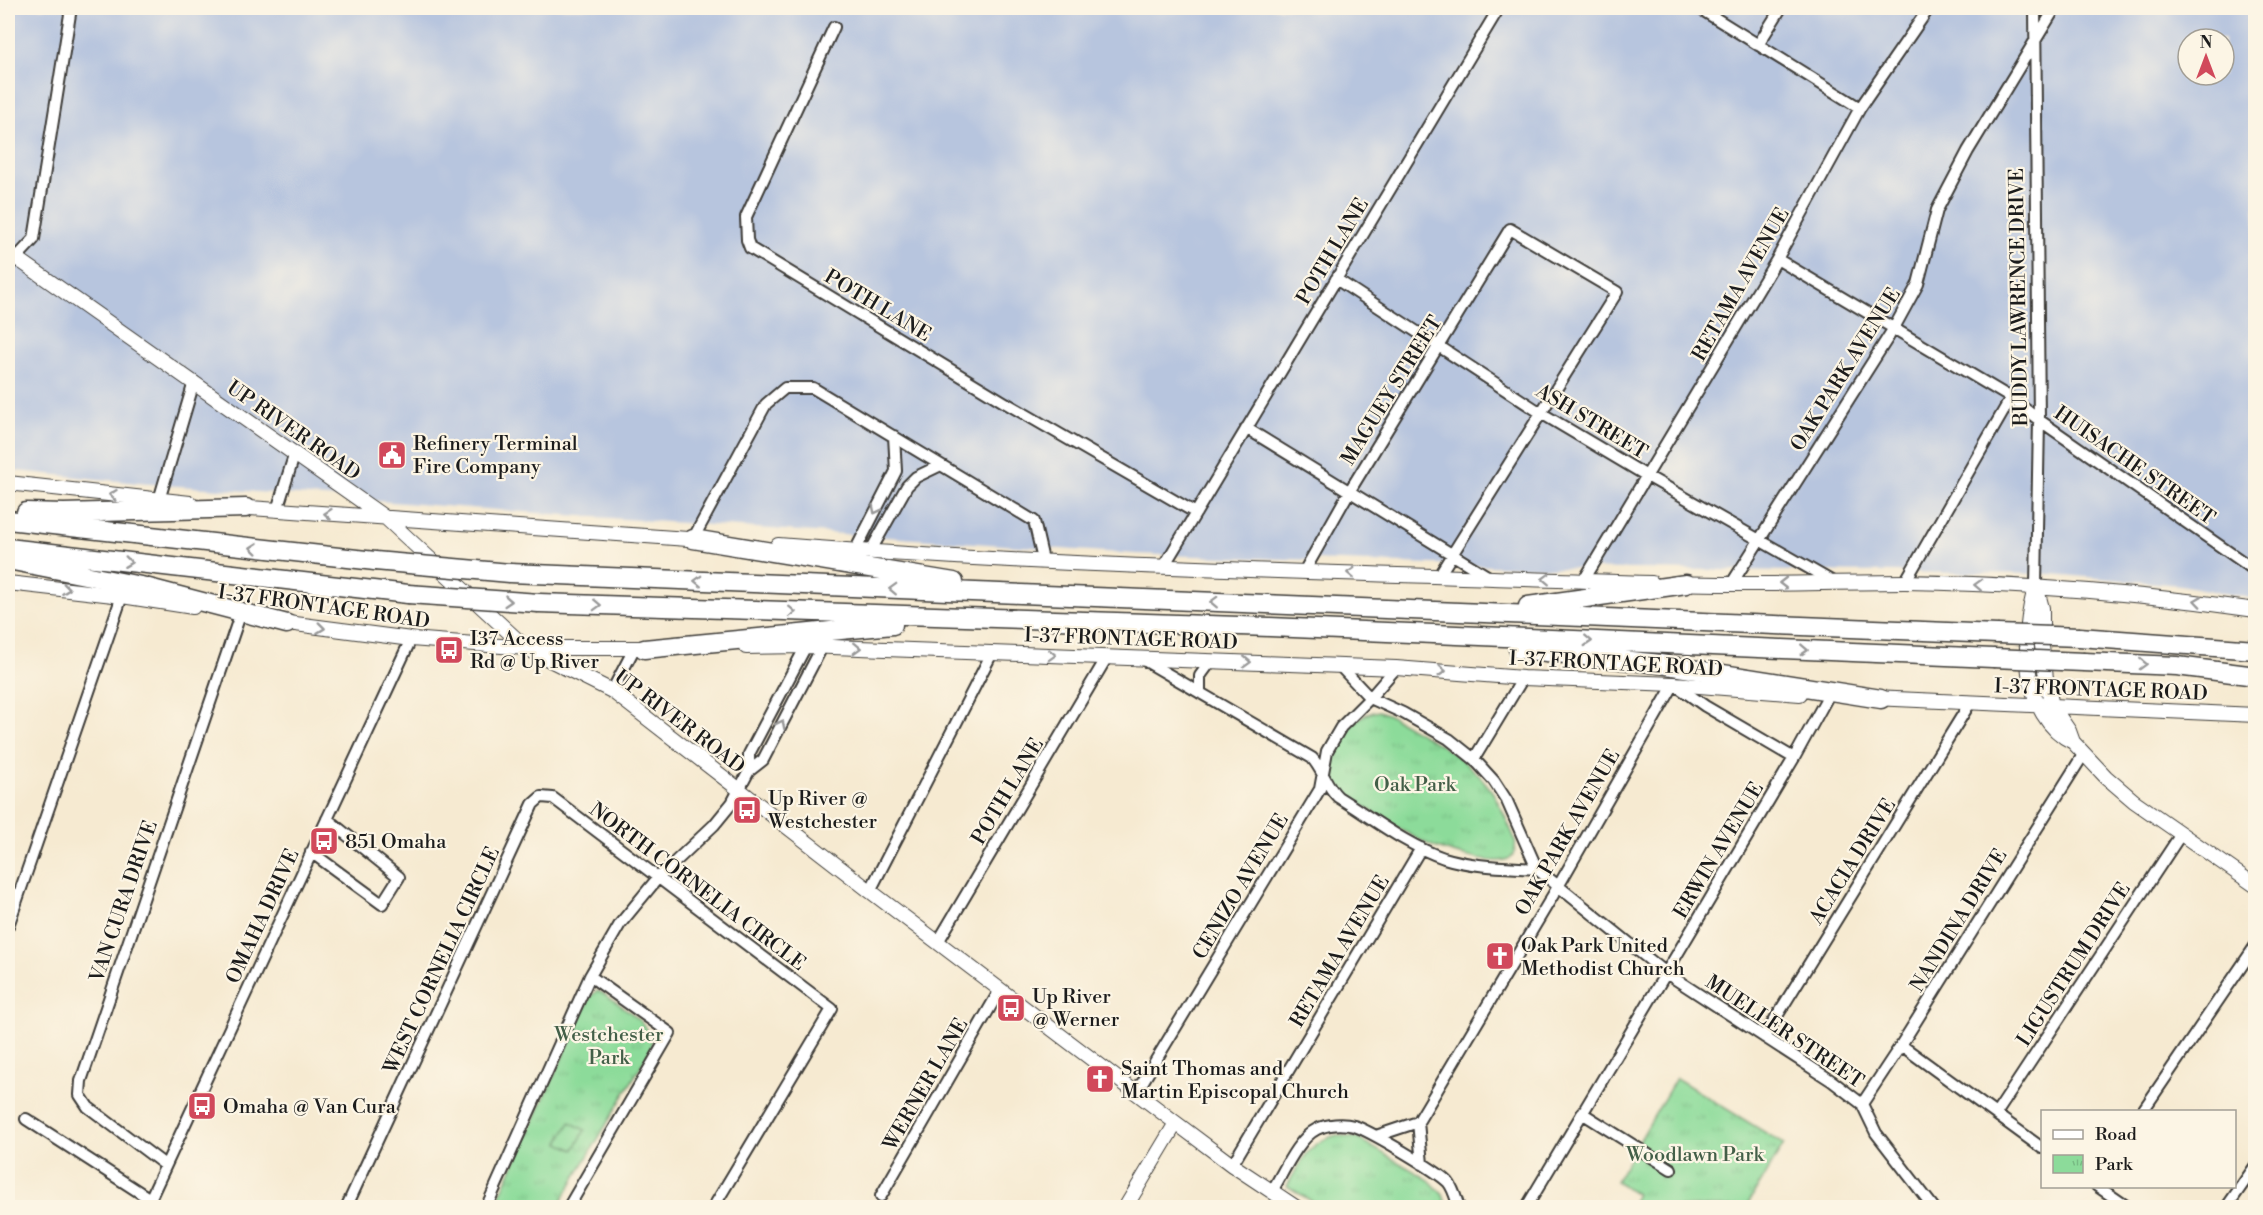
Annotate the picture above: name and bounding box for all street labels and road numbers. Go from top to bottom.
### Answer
street label: BUDDY LAWRENCE DRIVE [2005,168,2034,427]
street label: POTH LANE [1292,194,1375,310]
street label: RETAMA AVENUE [1687,203,1795,366]
street label: POTH LANE [819,265,935,348]
street label: OAK PARK AVENUE [1786,283,1907,456]
street label: MAGUEY STREET [1336,311,1448,470]
street label: UP RIVER ROAD [221,376,365,487]
street label: ASH STREET [1530,379,1652,465]
street label: HUISACHE STREET [2049,401,2219,531]
street label: I-37 FRONTAGE ROAD [216,580,431,635]
street label: I-37 FRONTAGE ROAD [1024,623,1238,656]
street label: I-37 FRONTAGE ROAD [1508,646,1723,683]
street label: UP RIVER ROAD [609,665,750,780]
street label: I-37 FRONTAGE ROAD [1994,674,2208,707]
street label: POTH LANE [967,734,1050,850]
street label: OAK PARK AVENUE [1510,745,1626,920]
street label: ERWIN AVENUE [1669,778,1770,924]
street label: ACACIA DRIVE [1804,794,1902,930]
street label: NORTH CORNELIA CIRCLE [584,798,810,977]
street label: CENIZO AVENUE [1188,809,1295,964]
street label: VAN CURA DRIVE [85,817,164,987]
street label: WEST CORNELIA CIRCLE [378,843,506,1079]
street label: OMAHA DRIVE [221,845,306,988]
street label: NANDINA DRIVE [1905,845,2013,997]
street label: RETAMA AVENUE [1285,871,1396,1032]
street label: LIGUSTRUM DRIVE [2012,878,2137,1051]
street label: MUELLER STREET [1700,970,1868,1094]
street label: WERNER LANE [878,1014,974,1156]

